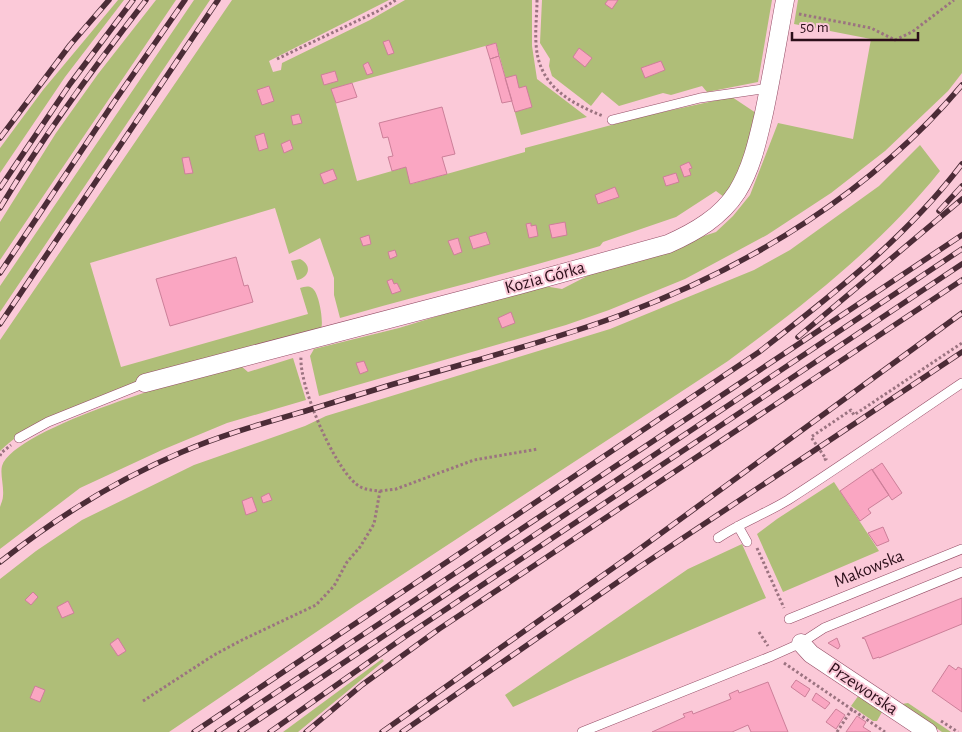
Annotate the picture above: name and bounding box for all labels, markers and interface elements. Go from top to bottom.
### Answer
scale bar [792,10,918,42]
text: 50 m [800,20,829,35]
street label: Kozia Górka [503,259,587,297]
street label: Makowska [831,547,907,591]
street label: Przeworska [825,659,901,719]

